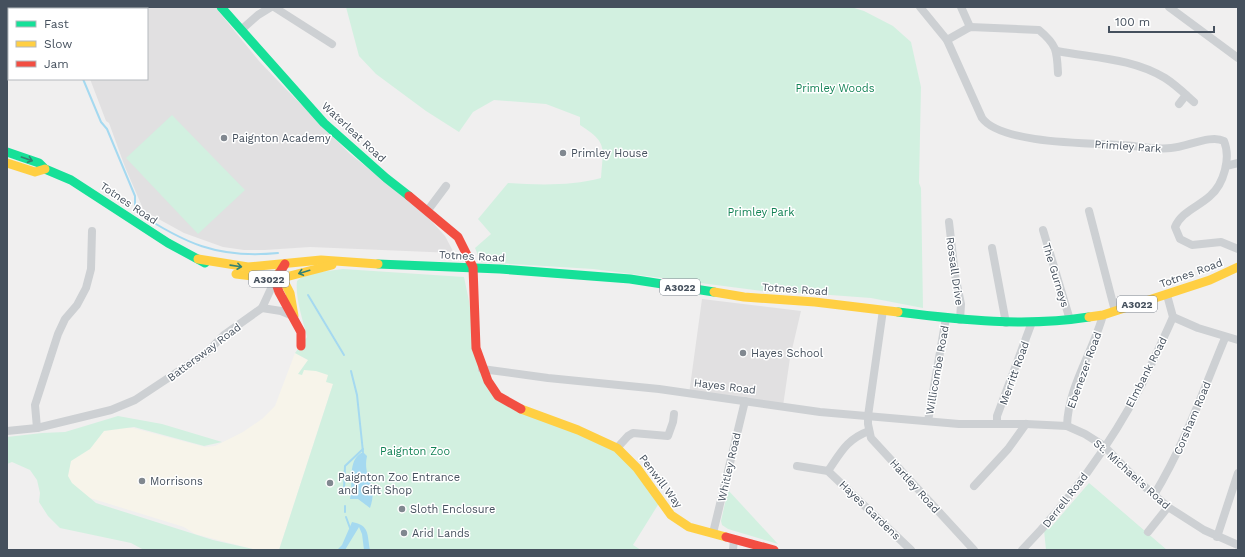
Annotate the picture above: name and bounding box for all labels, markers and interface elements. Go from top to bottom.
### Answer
legend [8,8,148,80]
scale bar [1109,8,1214,34]
text: 100 m [1115,15,1150,29]
text: Fast [44,17,69,31]
text: Slow [44,37,72,51]
text: Jam [44,57,69,71]
park label: Primley Woods [795,82,875,95]
street label: Waterleat Road [319,99,388,165]
place label: Paignton Academy [232,132,331,145]
marker: Paignton Academy [219,133,229,143]
street label: Primley Park [1094,138,1162,155]
place label: Primley House [571,147,648,160]
marker: Primley House [558,148,568,158]
one-way arrow [20,156,33,163]
street label: Totnes Road [98,180,160,227]
park label: Primley Park [728,206,794,219]
street label: Rossall Drive [943,236,966,306]
street label: The Gurneys [1040,241,1072,309]
street label: Totnes Road [439,248,505,265]
street label: Totnes Road [1158,256,1224,291]
one-way arrow [229,262,242,270]
one-way arrow [297,269,310,276]
road number: A3022 [249,271,289,287]
road number: A3022 [660,279,700,295]
street label: Totnes Road [762,281,828,298]
road number: A3022 [1117,296,1157,312]
street label: Battersway Road [165,320,244,384]
street label: Willicombe Road [923,325,952,416]
street label: Ebenezer Road [1065,330,1104,410]
street label: Elmbank Road [1123,335,1170,410]
street label: Merritt Road [997,340,1032,407]
place label: Hayes School [751,347,824,360]
marker: Hayes School [738,348,748,358]
street label: Hayes Road [693,376,757,397]
street label: Corsham Road [1171,380,1214,457]
street label: Whitley Road [715,431,744,503]
street label: St. Michael's Road [1091,437,1172,512]
park label: Paignton Zoo [380,445,450,458]
street label: Penwill Way [636,452,685,511]
street label: Hartley Road [887,457,942,516]
street label: Derrell Road [1040,470,1091,530]
place label: Paignton Zoo Entrance and Gift Shop [338,471,460,497]
place label: Morrisons [150,475,203,488]
marker: Morrisons [137,476,147,486]
marker: Paignton Zoo Entrance and Gift Shop [325,478,335,488]
street label: Hayes Gardens [836,478,903,543]
place label: Sloth Enclosure [410,503,495,516]
marker: Sloth Enclosure [397,504,407,514]
place label: Arid Lands [412,527,470,540]
marker: Arid Lands [399,528,409,538]

